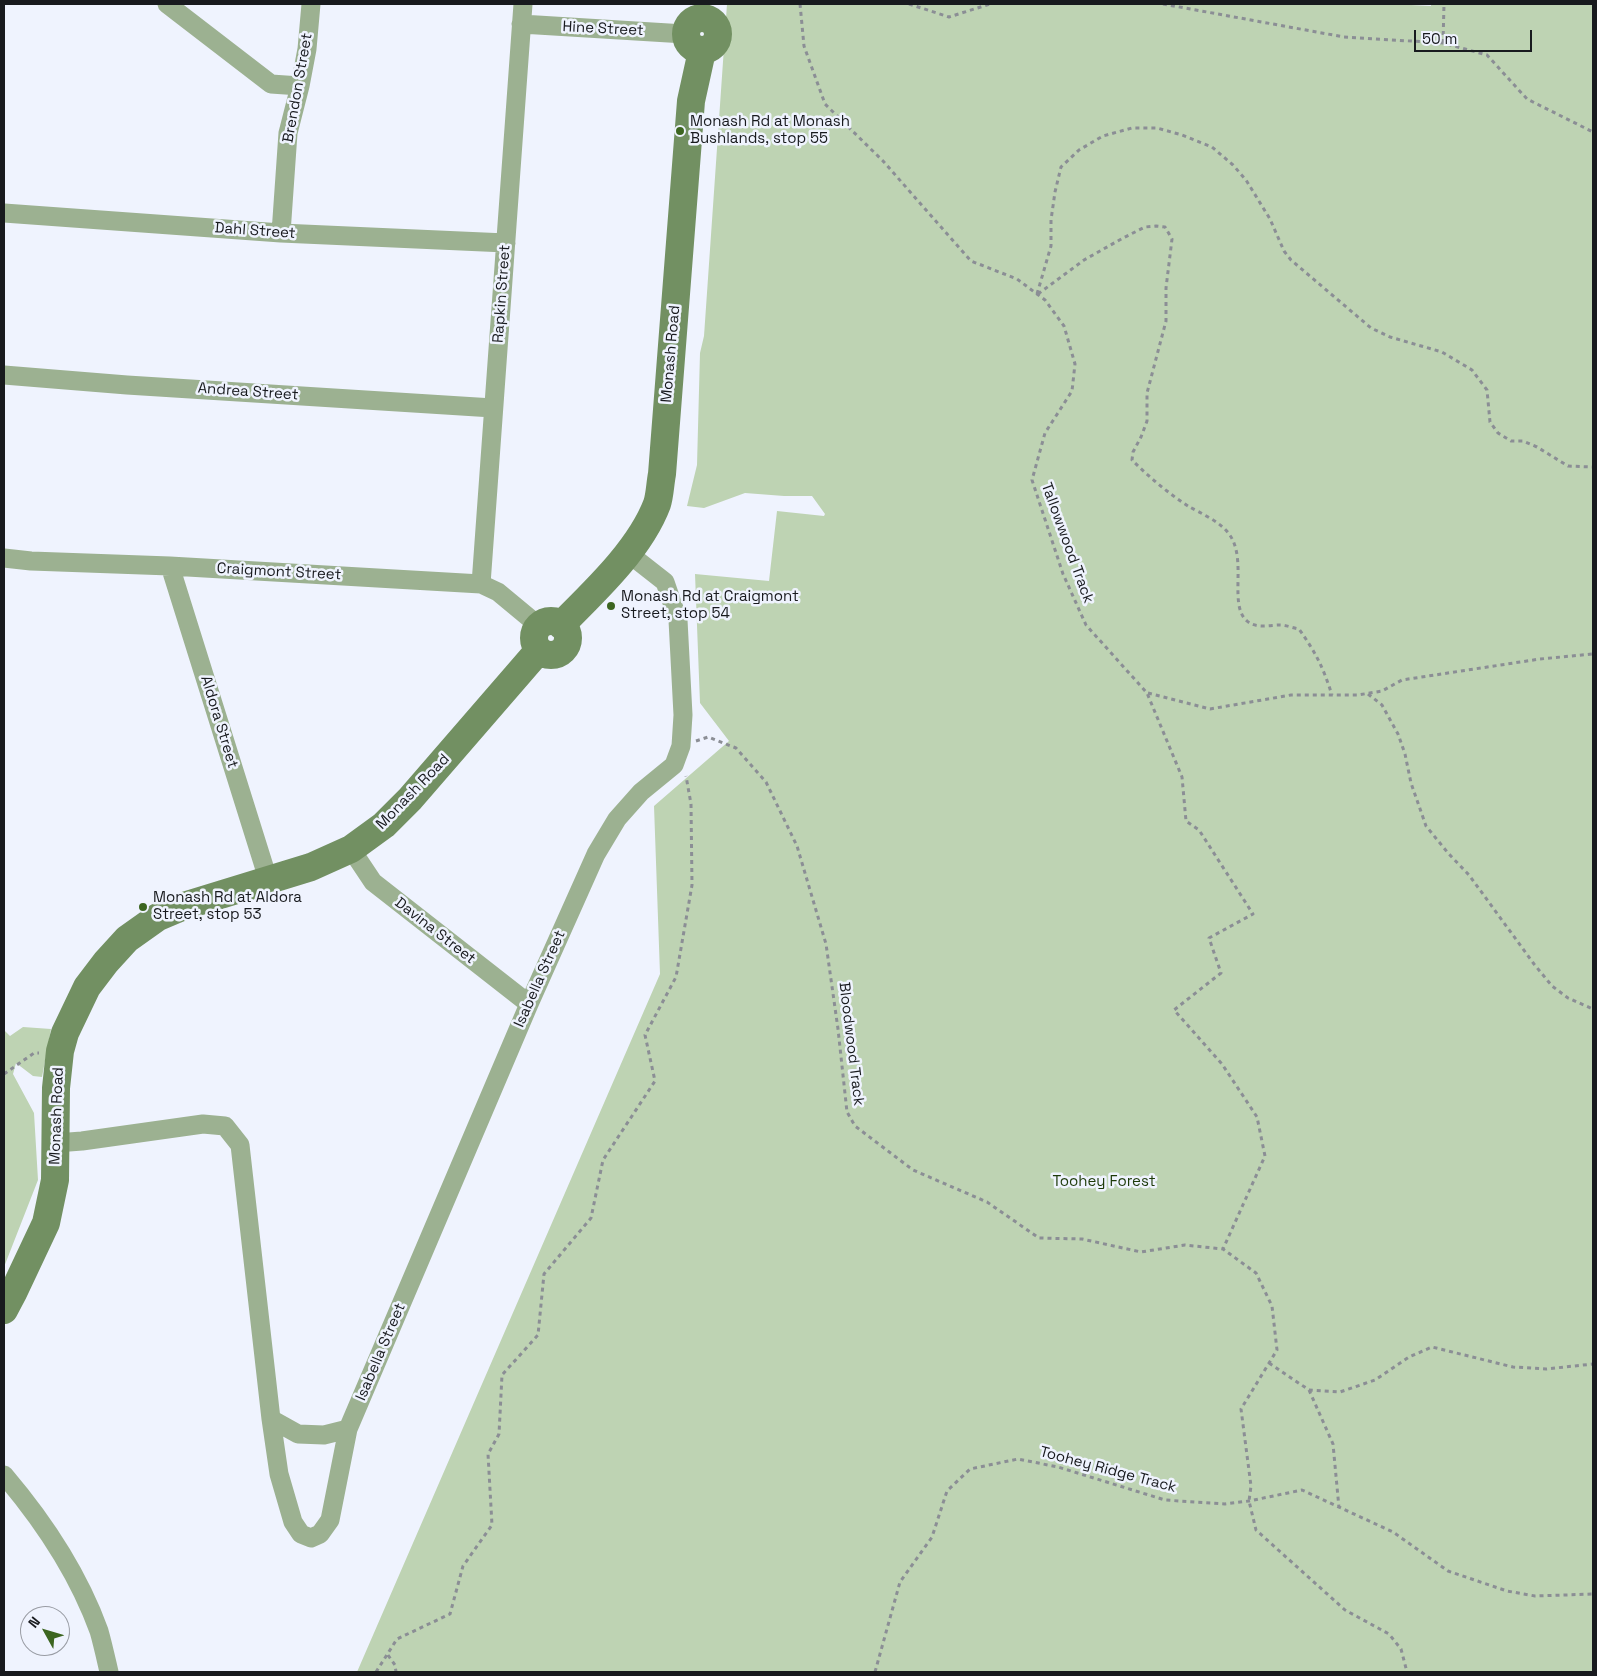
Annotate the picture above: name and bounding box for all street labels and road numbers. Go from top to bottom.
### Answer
street label: Hine Street [562,18,644,40]
street label: Brendon Street [279,32,317,144]
street label: Dahl Street [214,219,296,243]
street label: Rapkin Street [490,244,514,344]
street label: Monash Road [658,305,684,403]
street label: Andrea Street [197,380,299,404]
street label: Tallowwood Track [1037,480,1097,606]
street label: Craigmont Street [216,560,342,584]
street label: Aldora Street [196,674,242,770]
street label: Monash Road [373,751,453,833]
street label: Davina Street [391,894,479,968]
street label: Isabella Street [511,928,569,1030]
street label: Bloodwood Track [834,981,868,1107]
street label: Monash Road [46,1067,68,1165]
street label: Isabella Street [352,1300,410,1404]
street label: Toohey Ridge Track [1038,1443,1178,1497]

